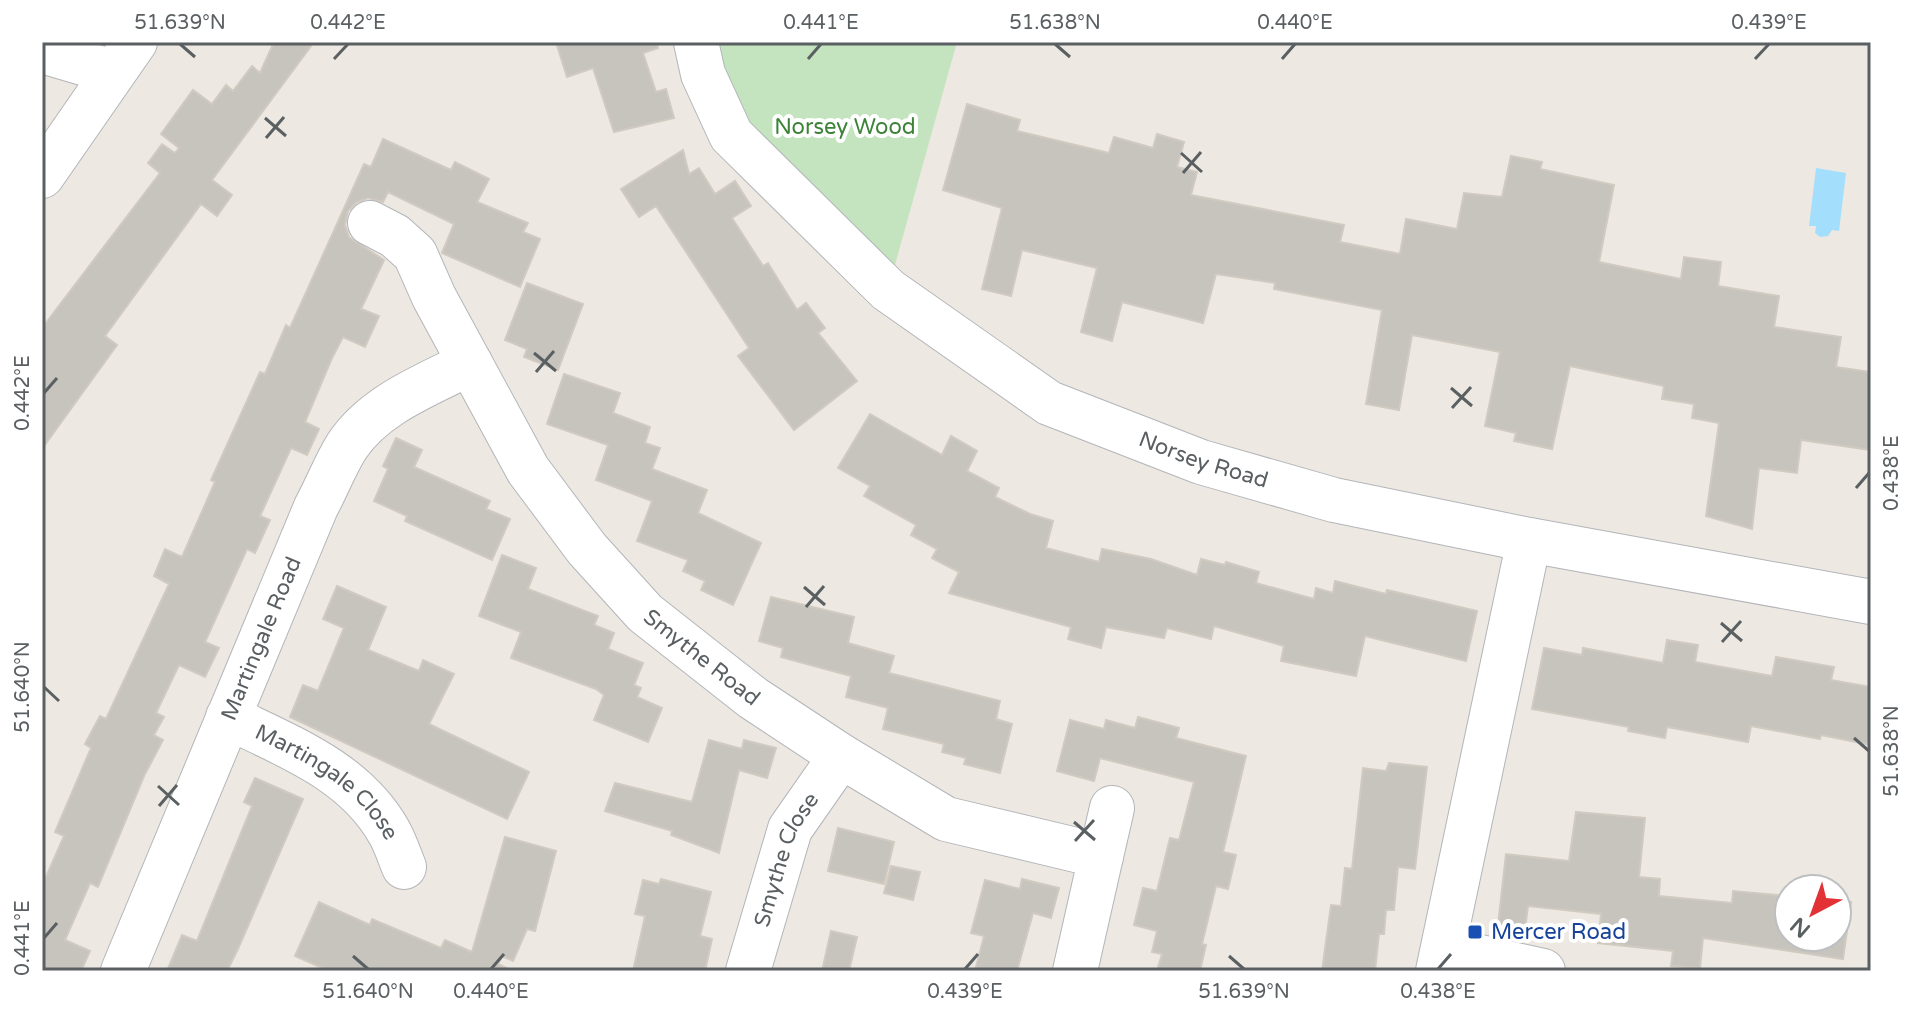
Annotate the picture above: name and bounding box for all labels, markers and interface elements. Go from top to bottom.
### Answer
text: 51.639°N [134,11,226,35]
text: 0.442°E [310,11,386,35]
text: 0.441°E [783,11,859,35]
text: 51.638°N [1009,11,1101,35]
text: 0.440°E [1257,11,1333,35]
text: 0.439°E [1731,11,1807,35]
park label: Norsey Wood [774,114,916,140]
text: 0.442°E [11,355,35,431]
street label: Norsey Road [1135,426,1271,494]
text: 0.438°E [1880,435,1904,511]
street label: Martingale Road [216,553,307,724]
street label: Smythe Road [638,604,765,711]
text: 51.640°N [11,641,35,733]
text: 51.638°N [1880,705,1904,797]
street label: Martingale Close [251,719,404,845]
street label: Smythe Close [749,788,824,930]
north arrow [1773,873,1853,953]
text: 0.441°E [11,900,35,976]
text: N [1785,912,1816,943]
place label: Mercer Road [1491,919,1626,945]
marker: Mercer Road [1466,923,1484,941]
text: 51.640°N [322,980,414,1004]
text: 0.440°E [453,980,529,1004]
text: 0.439°E [927,980,1003,1004]
text: 51.639°N [1198,980,1290,1004]
text: 0.438°E [1400,980,1476,1004]

